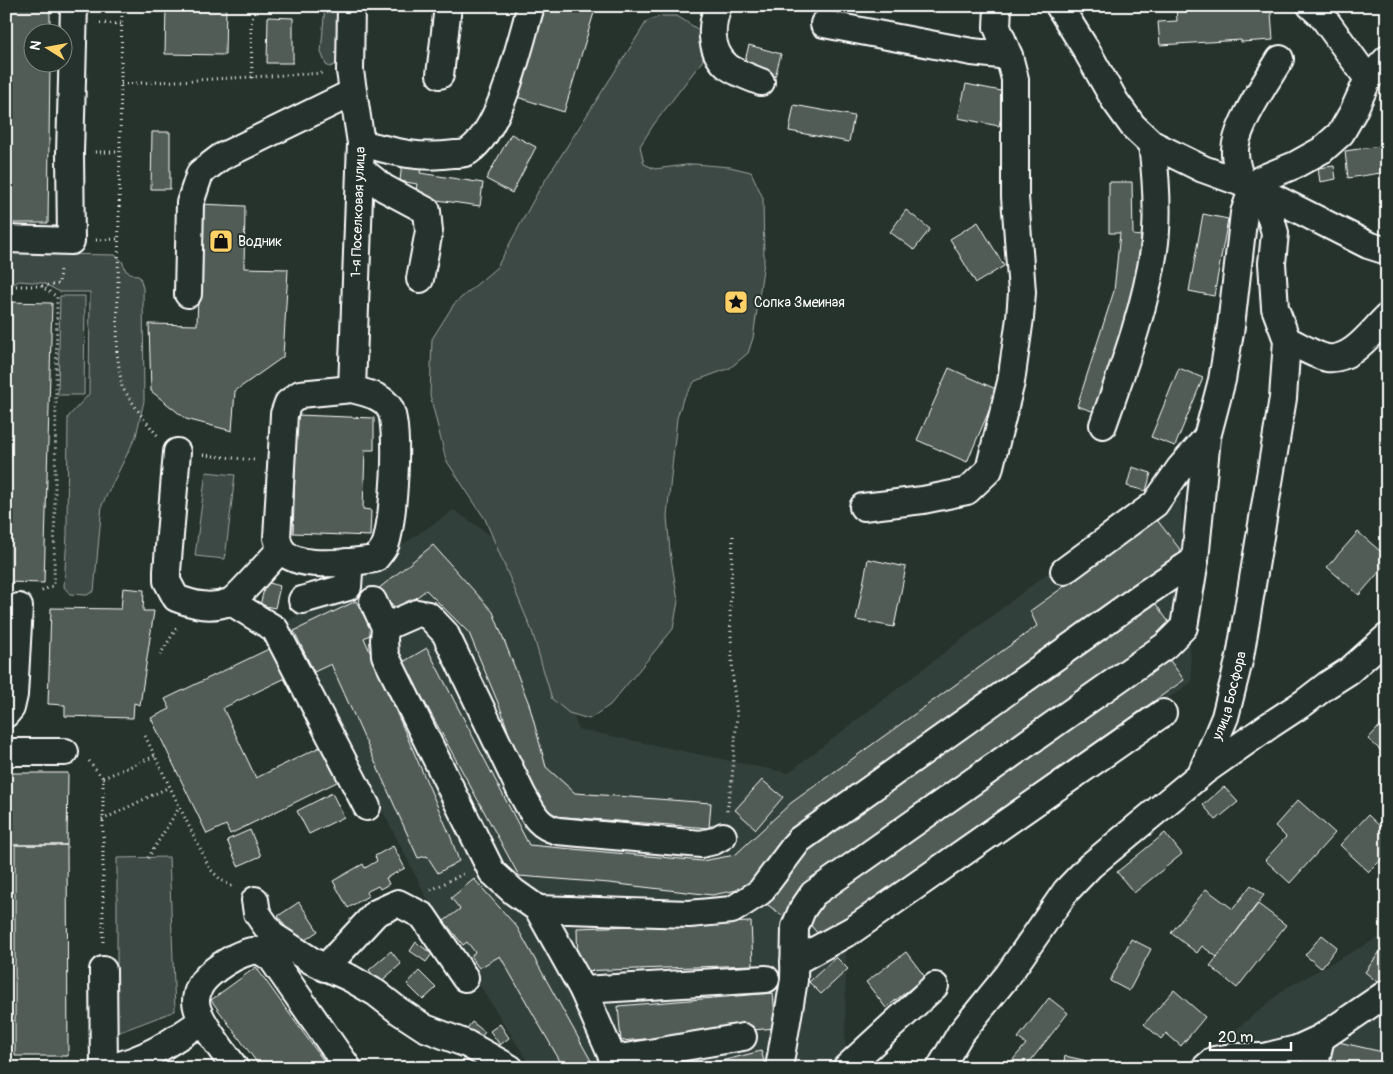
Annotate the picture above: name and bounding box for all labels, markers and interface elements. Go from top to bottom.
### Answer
north arrow [22,22,72,72]
text: N [26,39,45,52]
street label: 1-я Поселковая улица [347,146,369,278]
shop icon: Водник [208,228,234,254]
place label: Водник [238,233,282,250]
place icon: Сопка Змеиная [723,289,749,315]
place label: Сопка Змеиная [754,294,845,311]
street label: улица Босфора [1207,650,1249,743]
scale bar [1210,1019,1292,1051]
text: 20 m [1218,1028,1253,1047]

